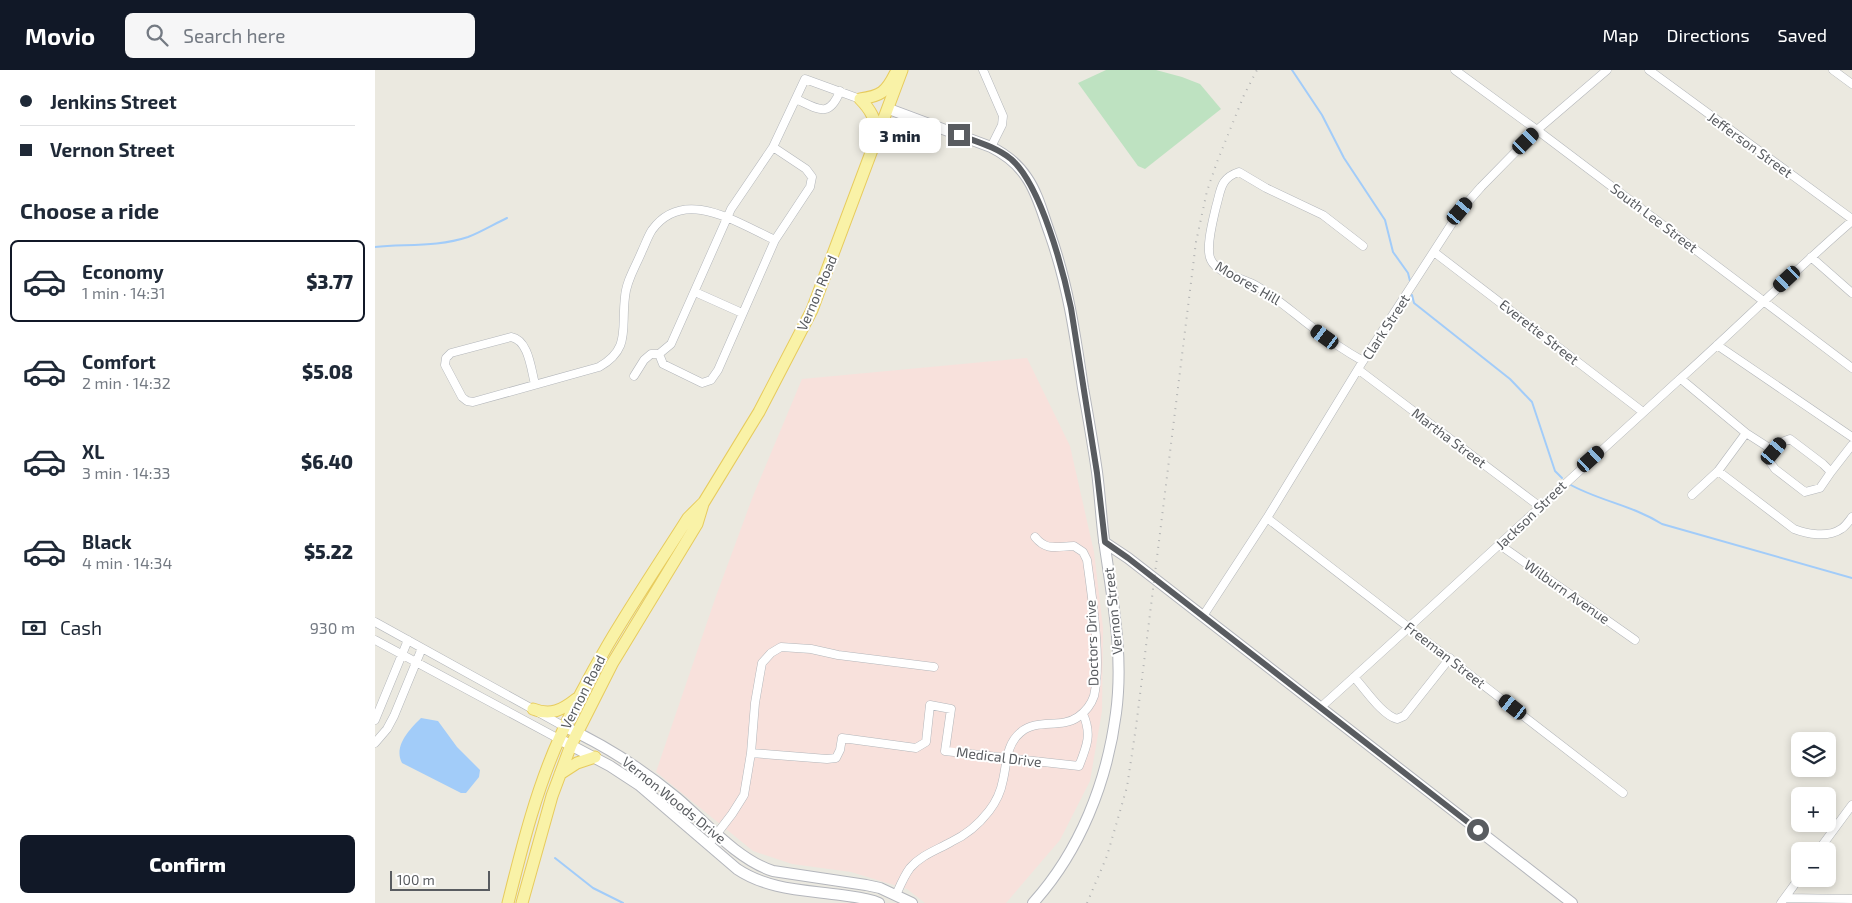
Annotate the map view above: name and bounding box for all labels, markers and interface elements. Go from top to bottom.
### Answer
search box [125,13,475,58]
text: Movio [25,21,95,50]
icon: search [143,21,171,49]
text: Search here [183,24,285,47]
text: Map [1602,24,1639,46]
text: Directions [1667,24,1750,46]
text: Saved [1778,24,1827,46]
text: Jenkins Street [50,90,177,113]
street label: Jefferson Street [1705,108,1796,181]
callout: 3 min [859,118,941,152]
route end [948,124,970,146]
car [1510,125,1541,157]
text: 3 min [879,126,921,145]
text: Vernon Street [50,138,174,161]
street label: South Lee Street [1607,179,1701,256]
car [1444,195,1475,227]
text: Choose a ride [20,197,159,223]
street label: Vernon Road [793,252,840,333]
street label: Moores Hill [1213,257,1285,308]
icon: car [22,259,67,304]
text: Economy [82,260,164,283]
car [1770,263,1803,295]
text: $3.77 [306,270,353,293]
text: 1 min · 14:31 [82,283,165,302]
street label: Clark Street [1358,291,1413,363]
street label: Everette Street [1496,295,1582,368]
car [1308,322,1341,352]
icon: car [22,349,67,394]
text: Comfort [82,350,156,373]
text: $5.08 [302,360,353,383]
text: 2 min · 14:32 [82,373,171,392]
street label: Martha Street [1409,404,1490,471]
car [1758,435,1789,467]
icon: car [22,439,67,484]
text: XL [82,440,104,463]
car [1574,443,1607,475]
text: $6.40 [301,450,353,473]
text: 3 min · 14:33 [82,463,170,482]
street label: Jackson Street [1492,477,1570,553]
icon: car [22,529,67,574]
text: Black [82,530,132,553]
text: $5.22 [304,540,353,563]
text: 4 min · 14:34 [82,553,172,572]
street label: Wilburn Avenue [1521,556,1613,627]
street label: Vernon Street [1099,567,1126,655]
street label: Doctors Drive [1081,600,1102,687]
icon: cash [20,614,48,642]
text: Cash [60,616,102,639]
text: 930 m [310,618,355,637]
street label: Freeman Street [1402,618,1489,691]
street label: Vernon Road [557,652,608,732]
car [1496,692,1529,722]
map controls [1791,732,1836,887]
button: layers [1791,732,1836,777]
street label: Medical Drive [955,743,1043,770]
street label: Vernon Woods Drive [619,753,730,847]
button: + [1791,787,1836,832]
route start [1467,819,1489,841]
button: Confirm [20,835,355,893]
button: − [1791,842,1836,887]
scale bar [390,868,490,891]
text: 100 m [397,871,435,888]

